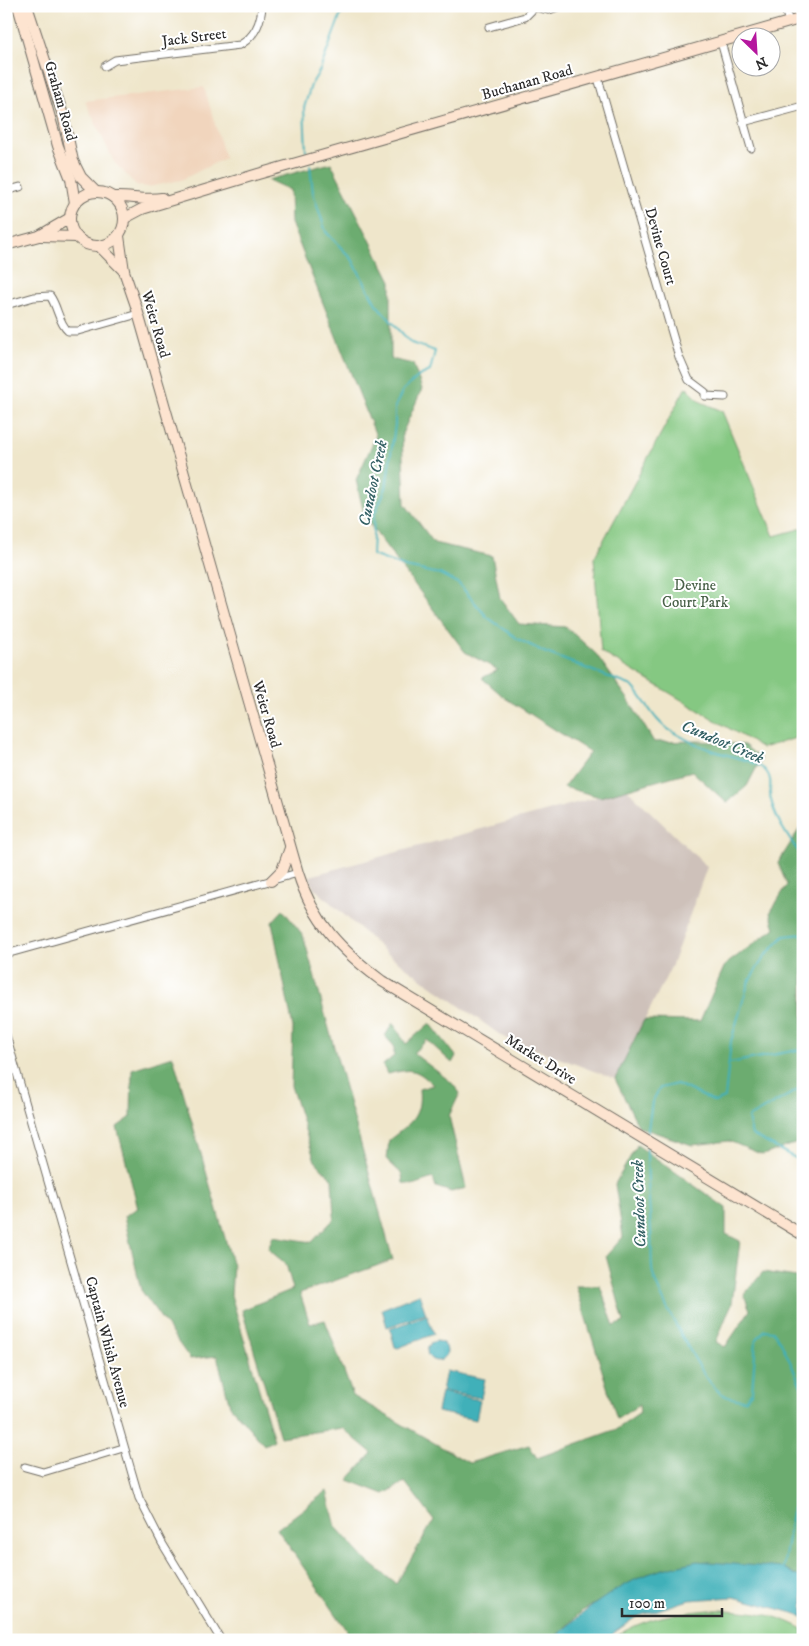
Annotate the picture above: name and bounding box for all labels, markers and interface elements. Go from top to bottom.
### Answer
street label: Jack Street [159,24,227,51]
north arrow [732,28,782,78]
text: N [752,52,770,74]
street label: Graham Road [40,59,81,144]
street label: Buchanan Road [479,60,575,105]
street label: Devine Court [640,205,681,287]
street label: Weier Road [137,287,174,360]
water label: Cundoot Creek [354,438,392,528]
park label: Devine Court Park [662,576,729,612]
street label: Weier Road [248,677,285,750]
water label: Cundoot Creek [678,716,767,768]
street label: Market Drive [502,1030,580,1089]
water label: Cundoot Creek [627,1160,651,1248]
street label: Captain Whish Avenue [81,1274,134,1410]
scale bar [622,1586,722,1618]
text: 100 m [629,1594,665,1613]

